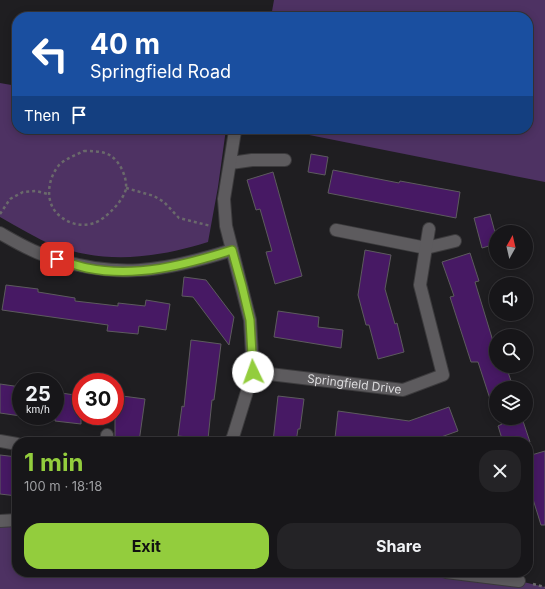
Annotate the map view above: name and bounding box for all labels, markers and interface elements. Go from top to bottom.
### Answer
text: 40 m [90,27,160,61]
icon: left [24,28,76,80]
text: Springfield Road [90,61,231,82]
icon: arrive [68,104,90,126]
text: Then [24,106,60,125]
north arrow [489,225,533,269]
map controls [489,225,533,425]
pin [40,242,74,276]
icon: arrive [46,248,68,270]
button: sound [489,277,533,321]
button: search [489,329,533,373]
position arrow [232,351,274,393]
street label: Springfield Drive [306,371,402,397]
speed limit sign: 30 [72,373,124,425]
button: layers [489,381,533,425]
text: 25 [25,382,51,406]
text: km/h [26,403,50,415]
text: 1 min [24,448,83,477]
button: close [479,450,521,492]
text: 100 m · 18:18 [24,478,102,494]
button: Exit [24,523,269,569]
button: Share [277,523,521,569]

